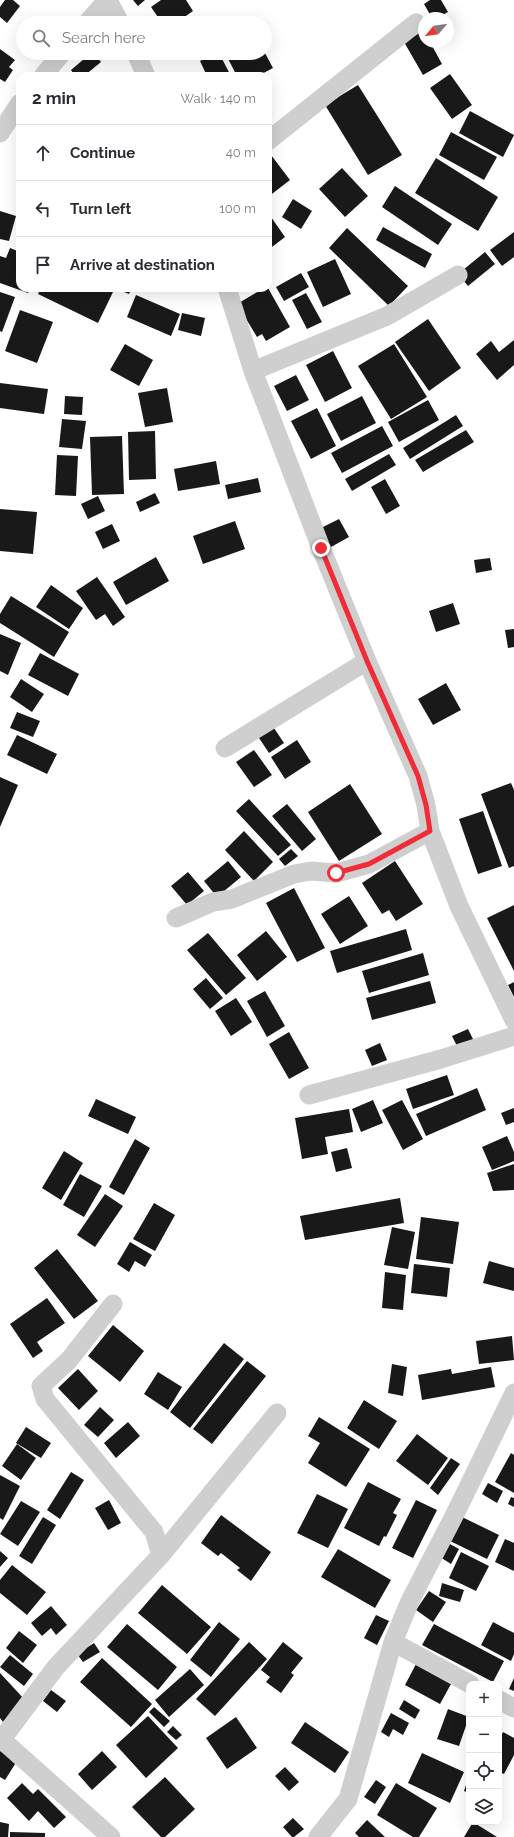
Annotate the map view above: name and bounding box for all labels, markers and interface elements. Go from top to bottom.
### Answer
north arrow [418,12,454,48]
search box [16,16,272,60]
icon: search [30,27,52,49]
text: Search here [62,29,145,47]
text: 2 min [32,88,76,108]
text: Walk · 140 m [181,91,256,106]
icon: ahead [32,142,54,164]
text: Continue [70,144,135,162]
text: 40 m [226,145,256,160]
icon: left [32,198,54,220]
text: Turn left [70,200,131,218]
text: 100 m [219,201,256,216]
icon: arrive [32,254,54,276]
text: Arrive at destination [70,256,215,274]
route end [312,539,330,557]
route start [327,864,345,882]
map controls [466,1681,502,1825]
button: + [466,1681,502,1717]
button: − [466,1717,502,1753]
button: locate [466,1753,502,1789]
button: layers [466,1789,502,1825]

